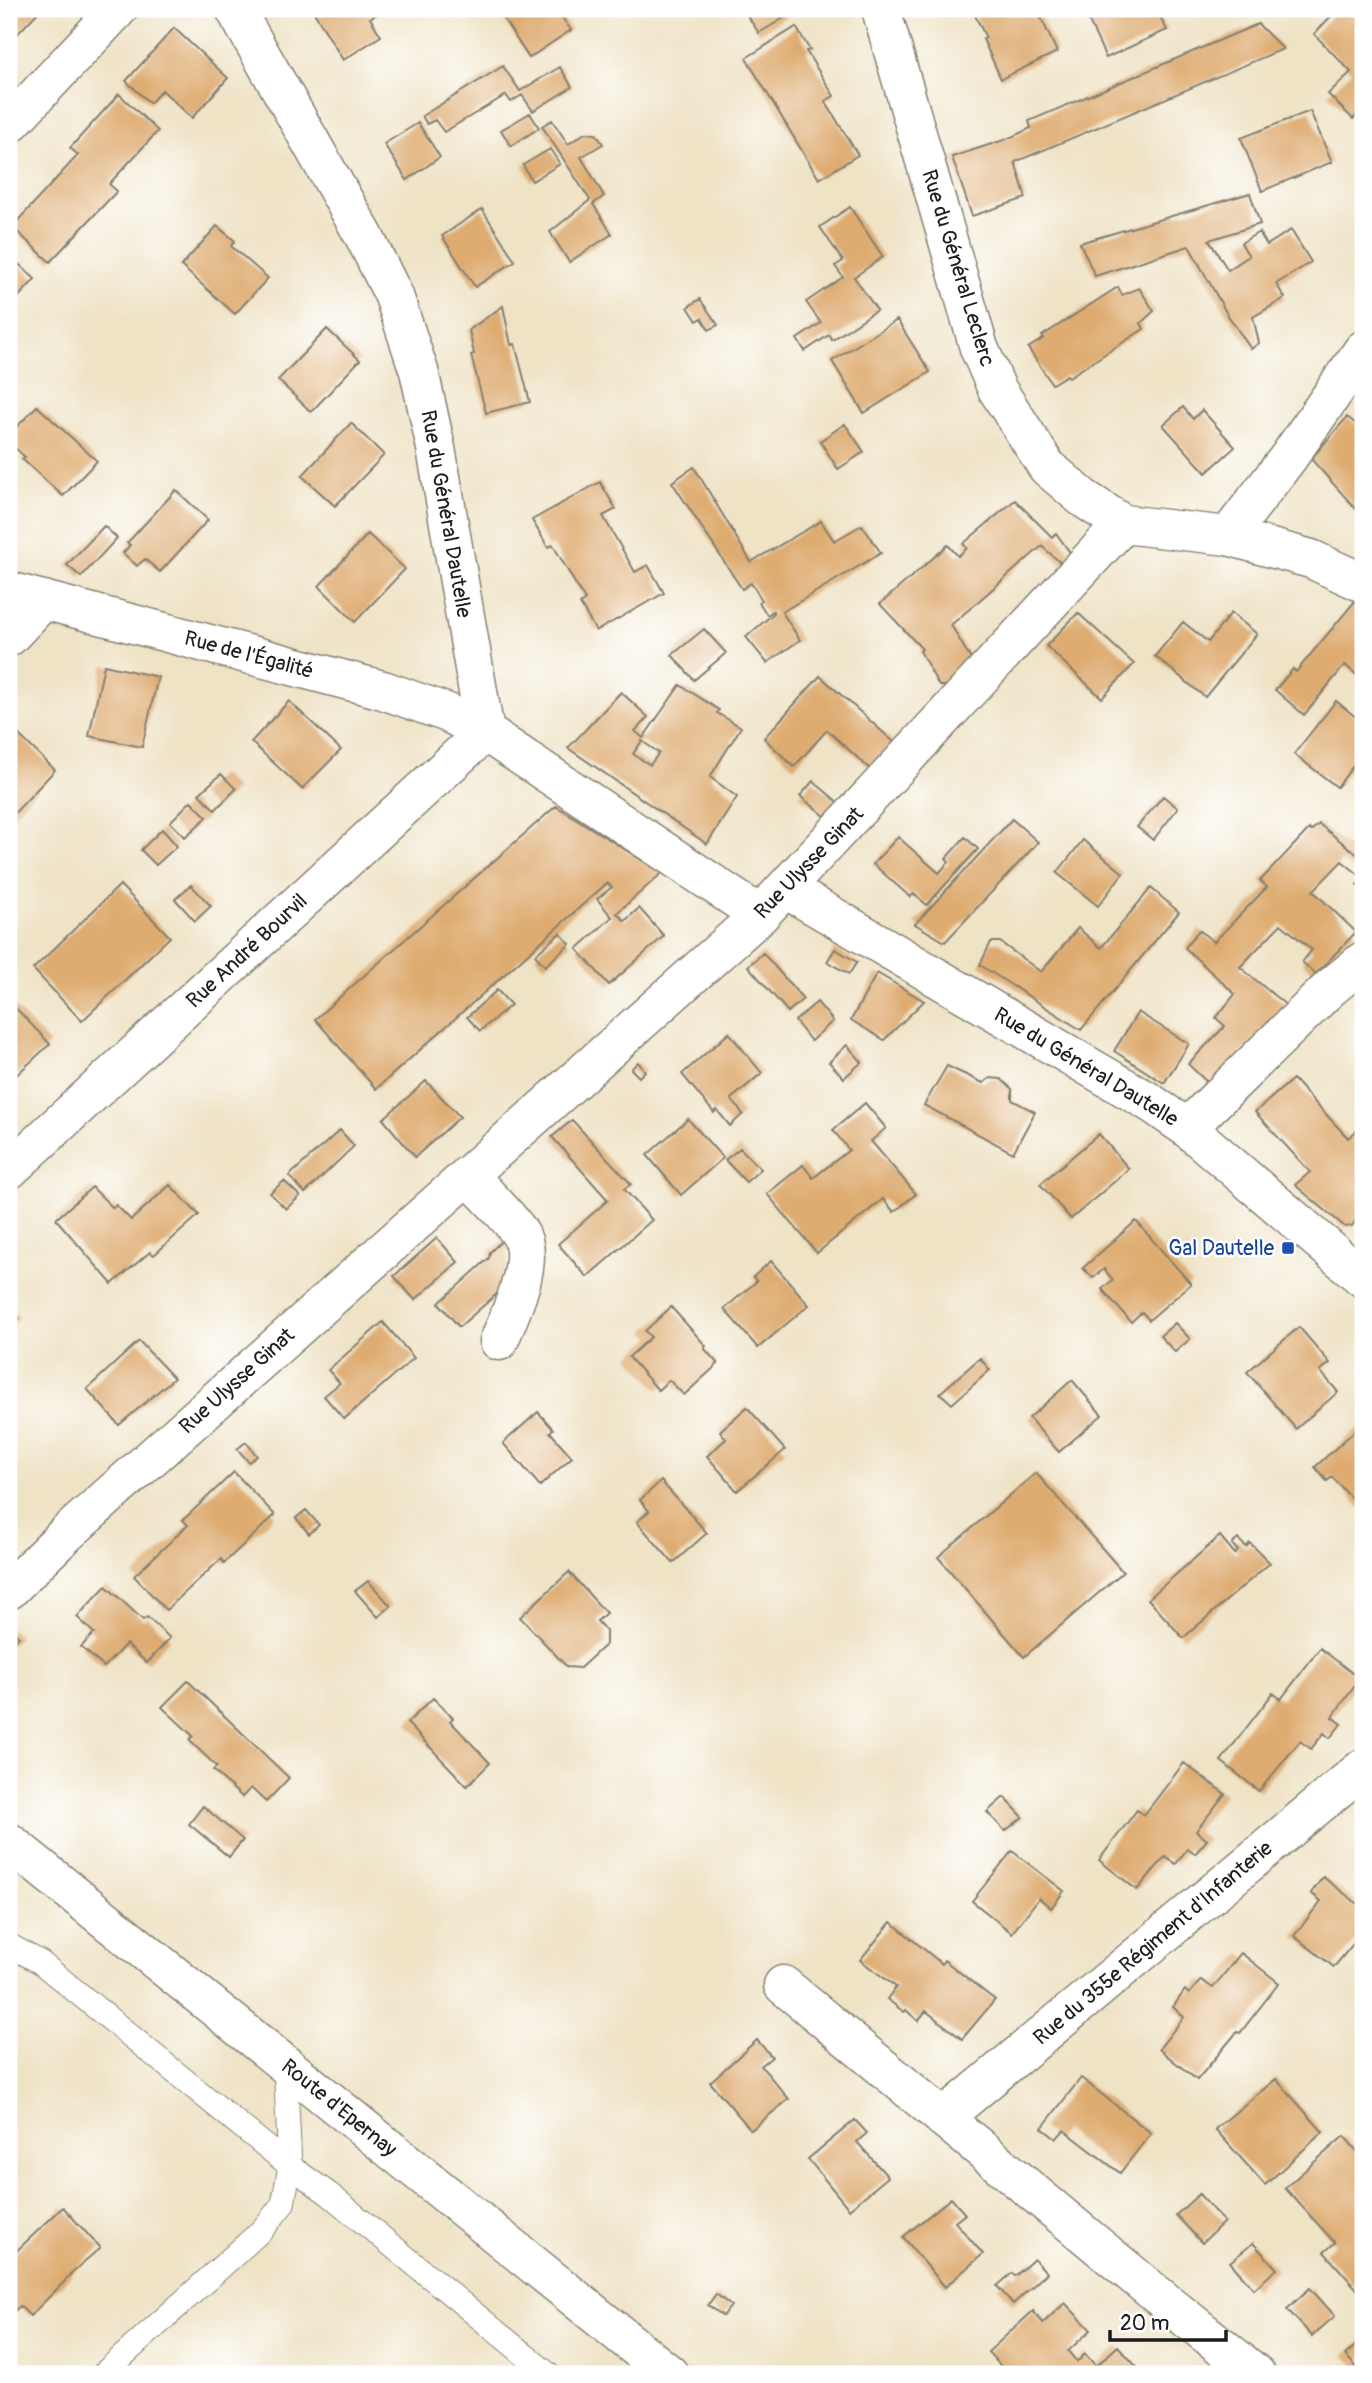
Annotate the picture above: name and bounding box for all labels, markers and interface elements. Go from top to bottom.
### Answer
street label: Rue du Général Leclerc [915,166,1001,370]
street label: Rue du Général Dautelle [414,408,478,621]
street label: Rue de l'Égalité [181,625,317,685]
street label: Rue Ulysse Ginat [749,801,870,925]
street label: Rue André Bourvil [181,888,313,1014]
street label: Rue du Général Dautelle [989,1001,1184,1133]
place label: Gal Dautelle [1169,1235,1275,1262]
marker: Gal Dautelle [1280,1240,1296,1256]
street label: Rue Ulysse Ginat [174,1322,301,1440]
street label: Rue du 355e Régiment d'Infanterie [1028,1835,1279,2051]
street label: Route d'Epernay [276,2053,402,2163]
scale bar [1110,2299,1225,2343]
text: 20 m [1120,2310,1169,2337]

